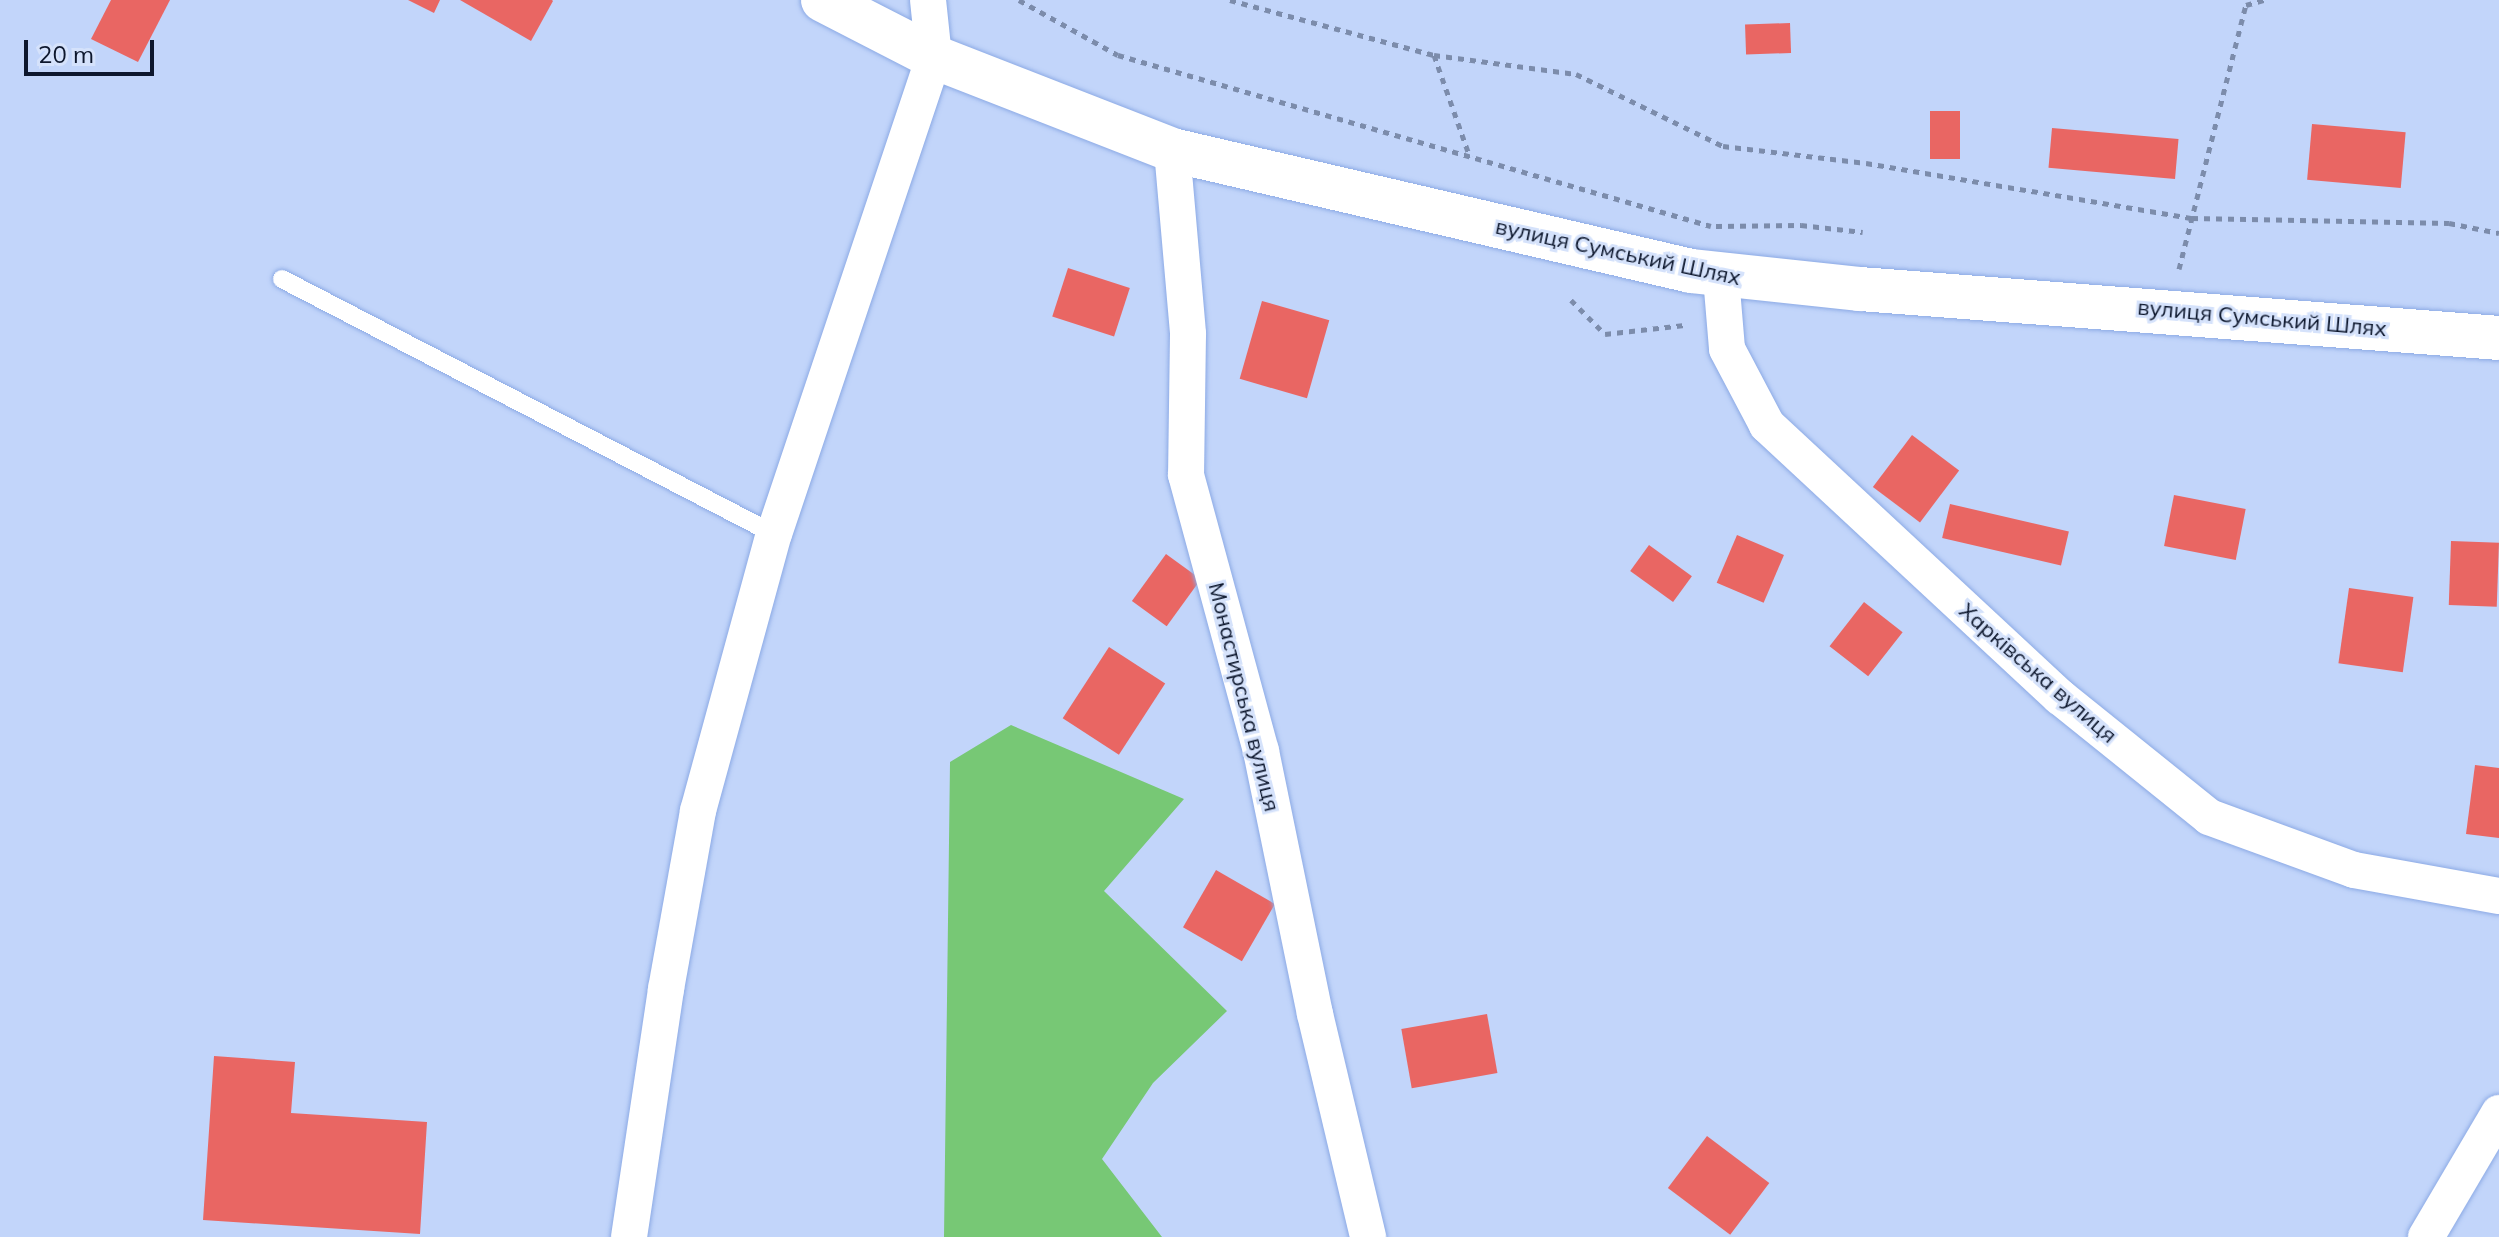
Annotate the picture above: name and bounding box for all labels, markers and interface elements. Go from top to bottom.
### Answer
scale bar [28,24,158,74]
text: 20 m [38,39,94,69]
street label: вулиця Сумський Шлях [1493,213,1743,291]
street label: вулиця Сумський Шлях [2136,294,2388,342]
street label: Монастирська вулиця [1203,580,1285,814]
street label: Харківська вулиця [1954,597,2122,749]

